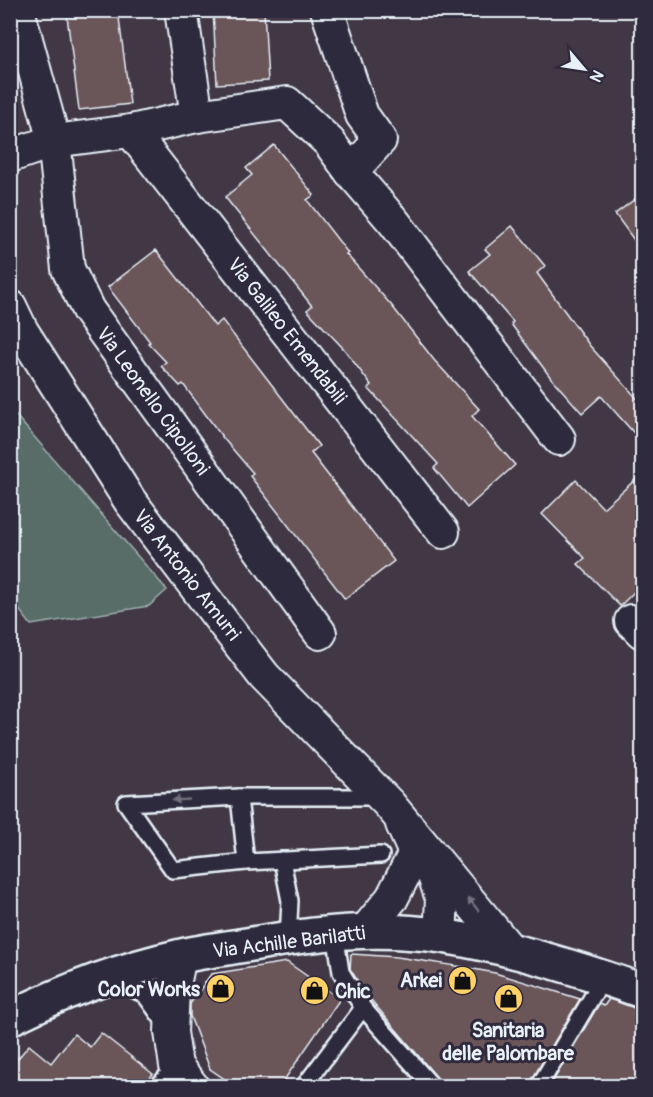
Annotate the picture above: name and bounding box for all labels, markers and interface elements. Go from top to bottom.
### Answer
north arrow [554,39,614,99]
text: N [585,66,608,86]
street label: Via Galileo Emendabili [222,253,352,409]
street label: Via Leonello Cipolloni [91,322,215,480]
street label: Via Antonio Amurri [128,504,246,646]
one-way arrow [172,796,191,805]
one-way arrow [467,896,480,912]
street label: Via Achille Barilatti [211,920,367,964]
shop icon: Arkei [447,964,479,996]
place label: Arkei [400,968,442,993]
shop icon: Color Works [205,973,237,1005]
shop icon: Chic [298,975,330,1007]
place label: Color Works [98,977,200,1002]
place label: Chic [335,979,371,1004]
shop icon: Sanitaria delle Palombare [492,983,524,1015]
place label: Sanitaria delle Palombare [442,1018,575,1066]

